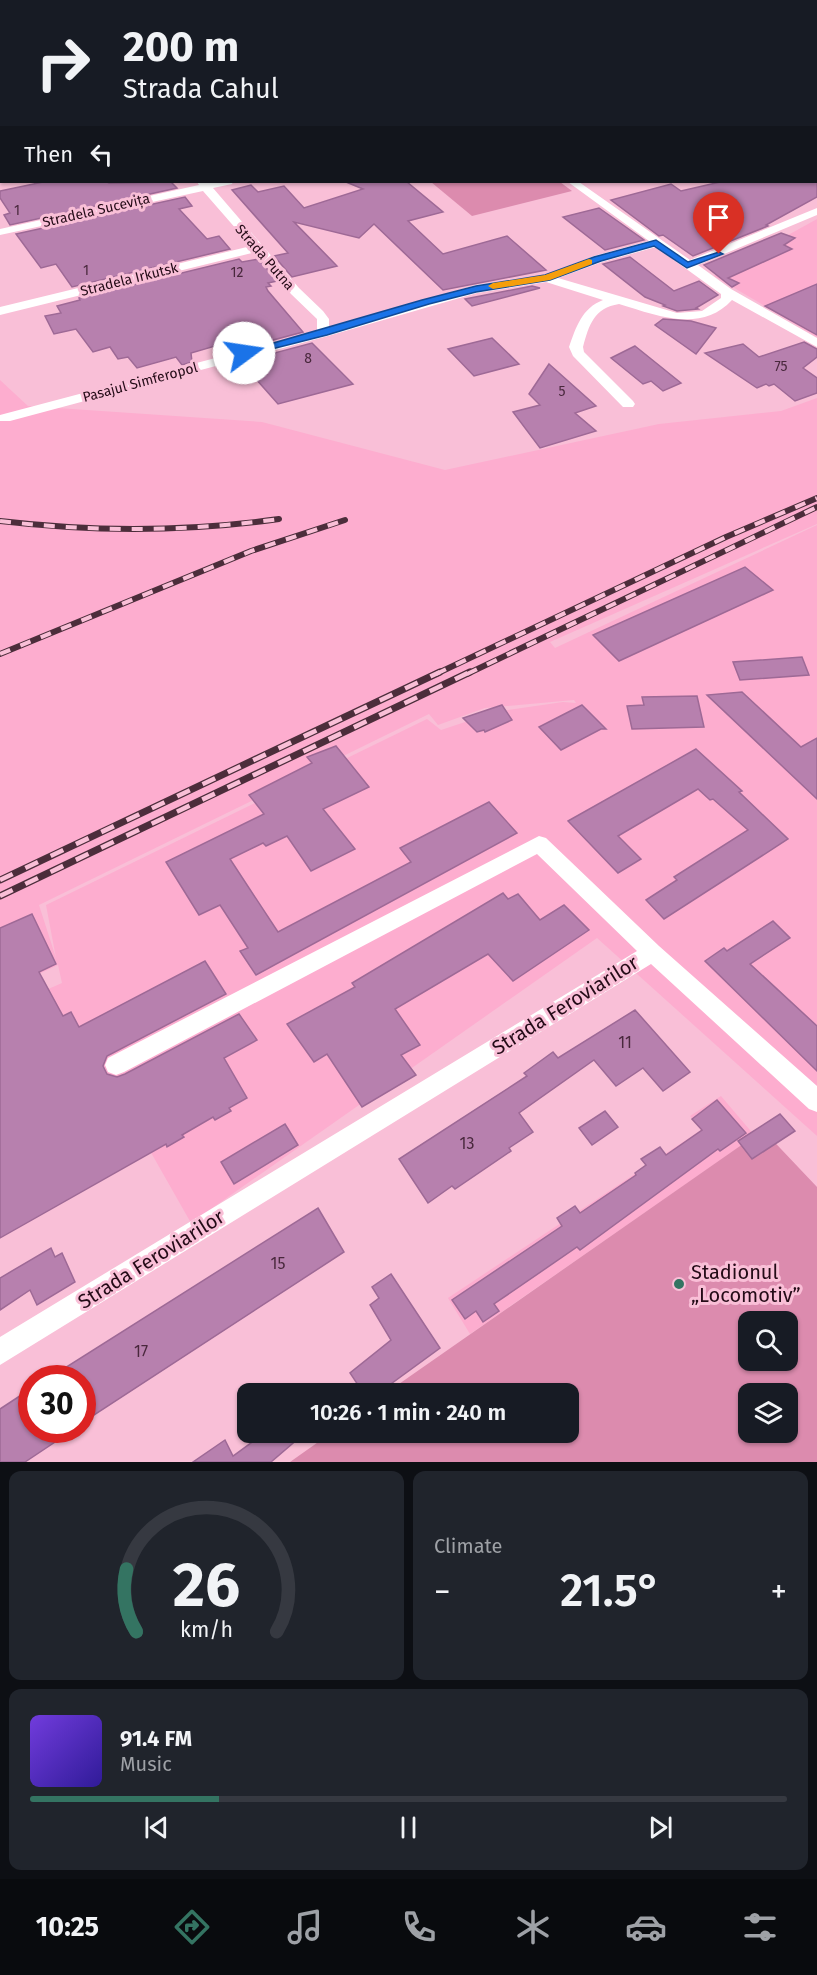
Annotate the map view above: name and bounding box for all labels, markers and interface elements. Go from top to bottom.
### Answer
text: 200 m [123,22,239,72]
icon: right [24,24,102,102]
text: Strada Cahul [123,73,279,105]
icon: left [85,138,118,171]
text: Then [24,141,73,168]
street label: Stradela Sucevița [41,190,152,232]
pin [693,192,744,254]
icon: arrive [702,201,735,234]
house number: 1 [14,202,20,219]
street label: Strada Putna [231,221,298,294]
street label: Stradela Irkutsk [79,259,181,300]
house number: 1 [83,262,89,279]
house number: 12 [231,264,244,281]
position arrow [212,321,276,385]
house number: 8 [304,350,312,367]
house number: 75 [774,358,788,375]
street label: Pasajul Simferopol [81,359,199,406]
house number: 5 [558,383,566,400]
street label: Strada Feroviarilor [487,950,643,1060]
house number: 11 [618,1033,632,1052]
house number: 13 [460,1134,474,1153]
street label: Strada Feroviarilor [73,1204,229,1314]
house number: 15 [271,1254,285,1273]
place label: Stadionul „Locomotiv” [691,1260,801,1307]
marker: Stadionul „Locomotiv” [672,1277,686,1291]
map controls [738,1311,798,1443]
button: search [738,1311,798,1371]
house number: 17 [134,1342,148,1361]
speed limit sign: 30 [18,1365,96,1443]
button: layers [738,1383,798,1443]
text: 10:26 · 1 min · 240 m [310,1399,506,1426]
text: Climate [434,1534,502,1558]
text: 26 [173,1548,240,1623]
text: 21.5° [560,1564,661,1618]
text: − [434,1572,451,1612]
text: + [771,1572,787,1612]
text: km/h [180,1618,233,1644]
text: 91.4 FM [120,1725,192,1752]
text: Music [120,1752,172,1776]
icon: previous [140,1811,173,1844]
icon: pause [392,1811,425,1844]
icon: next [644,1811,677,1844]
icon: directions [171,1906,213,1948]
icon: music [284,1906,326,1948]
icon: phone [398,1906,440,1948]
icon: climate [512,1906,554,1948]
icon: car [625,1906,667,1948]
icon: filters [739,1906,781,1948]
text: 10:25 [36,1911,99,1943]

